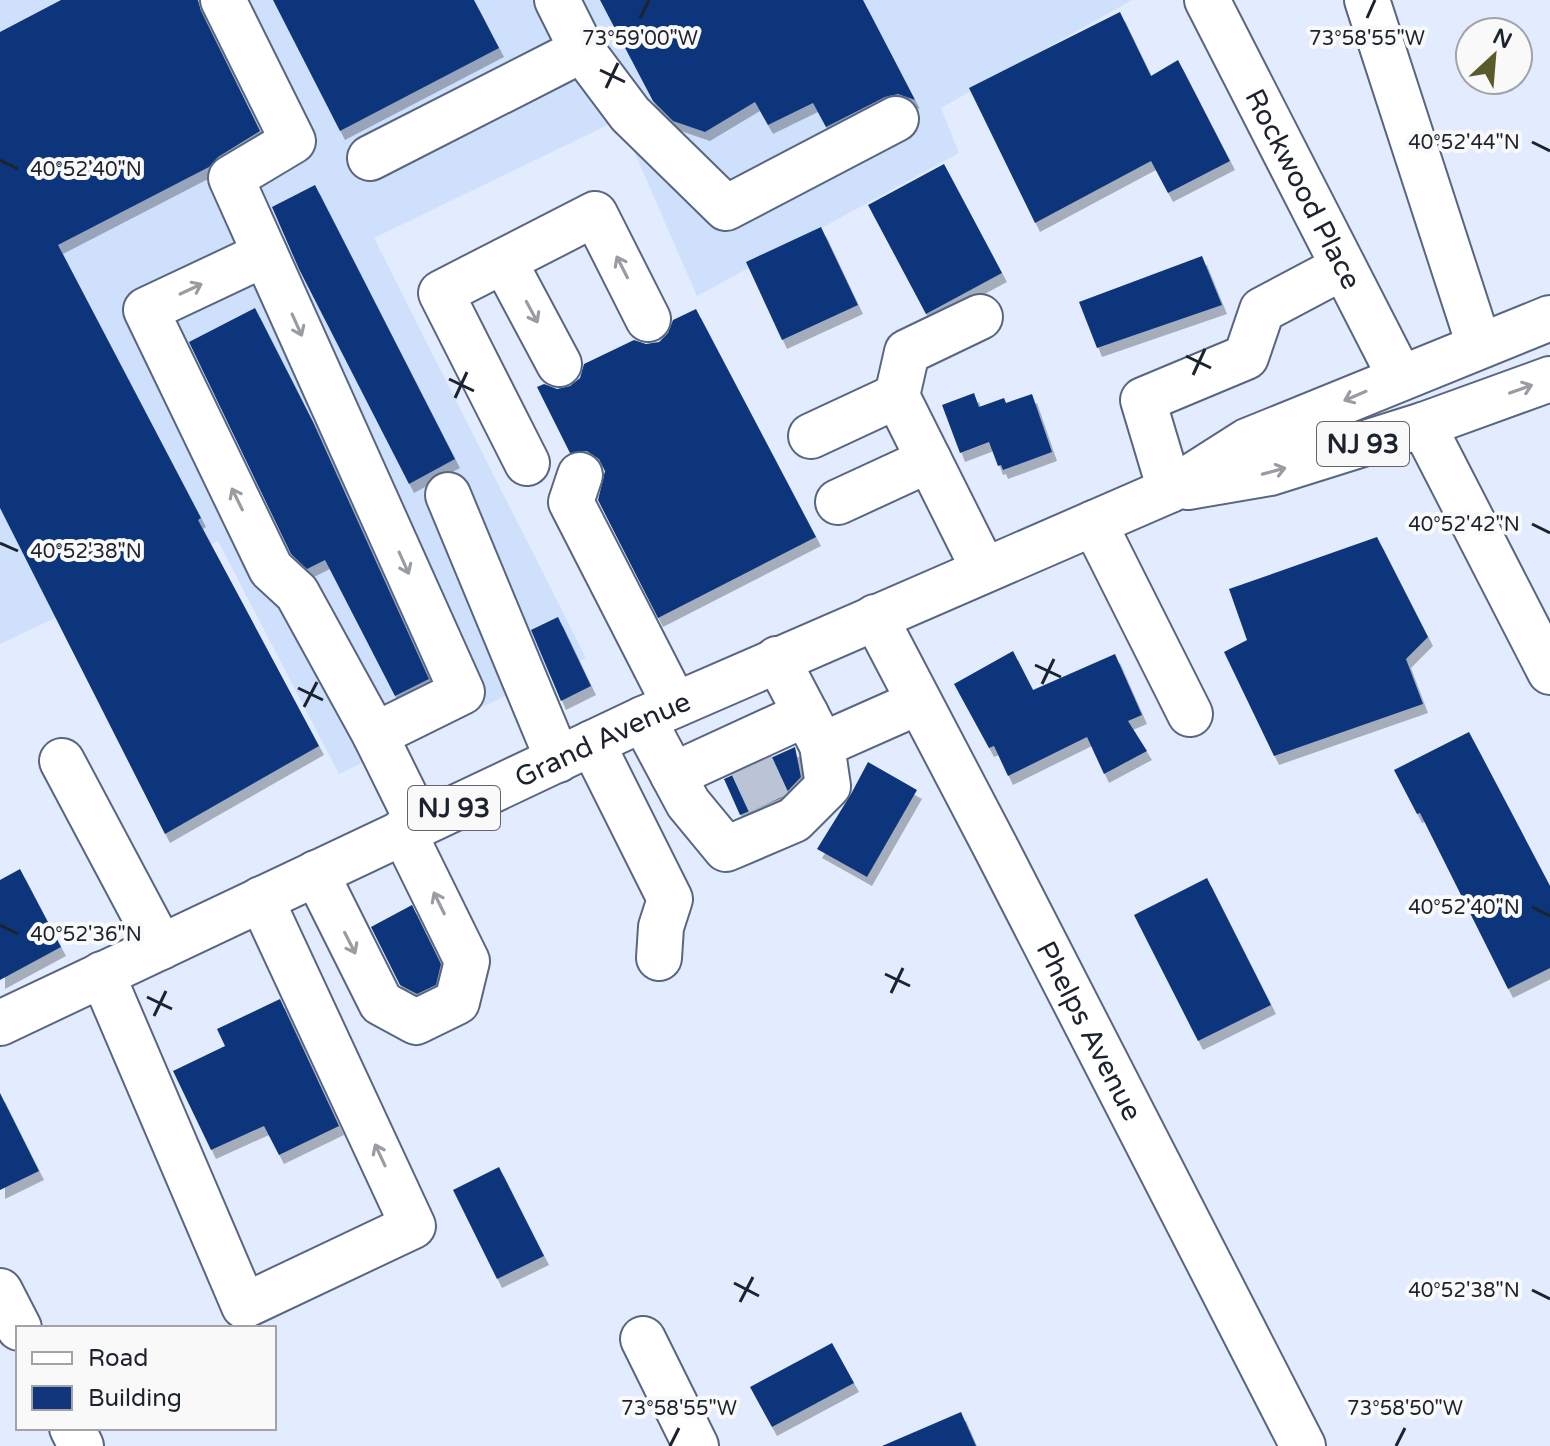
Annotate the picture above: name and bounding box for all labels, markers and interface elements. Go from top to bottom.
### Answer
north arrow [1454,16,1534,96]
text: N [1489,23,1516,54]
text: 73°59'00"W [582,27,698,51]
text: 73°58'55"W [1309,27,1425,51]
street label: Rockwood Place [1237,83,1368,295]
text: 40°52'44"N [1408,131,1520,155]
text: 40°52'40"N [30,158,142,182]
one-way arrow [613,255,629,279]
one-way arrow [179,281,203,296]
one-way arrow [524,300,540,324]
one-way arrow [291,313,306,337]
one-way arrow [1508,381,1533,396]
one-way arrow [1343,390,1368,405]
road number: NJ 93 [1317,422,1409,466]
one-way arrow [1261,463,1287,478]
one-way arrow [229,487,244,511]
text: 40°52'42"N [1408,513,1520,537]
text: 40°52'38"N [30,540,142,564]
one-way arrow [397,550,412,574]
street label: Grand Avenue [509,684,696,795]
road number: NJ 93 [408,786,500,830]
one-way arrow [431,891,446,915]
text: 40°52'40"N [1408,896,1520,920]
text: 40°52'36"N [30,923,142,947]
one-way arrow [343,930,359,954]
street label: Phelps Avenue [1029,936,1149,1127]
one-way arrow [372,1144,387,1168]
text: 40°52'38"N [1408,1279,1520,1303]
legend [16,1326,276,1430]
text: Road [88,1344,148,1373]
text: Building [88,1384,182,1413]
text: 73°58'55"W [621,1397,737,1421]
text: 73°58'50"W [1347,1397,1463,1421]

